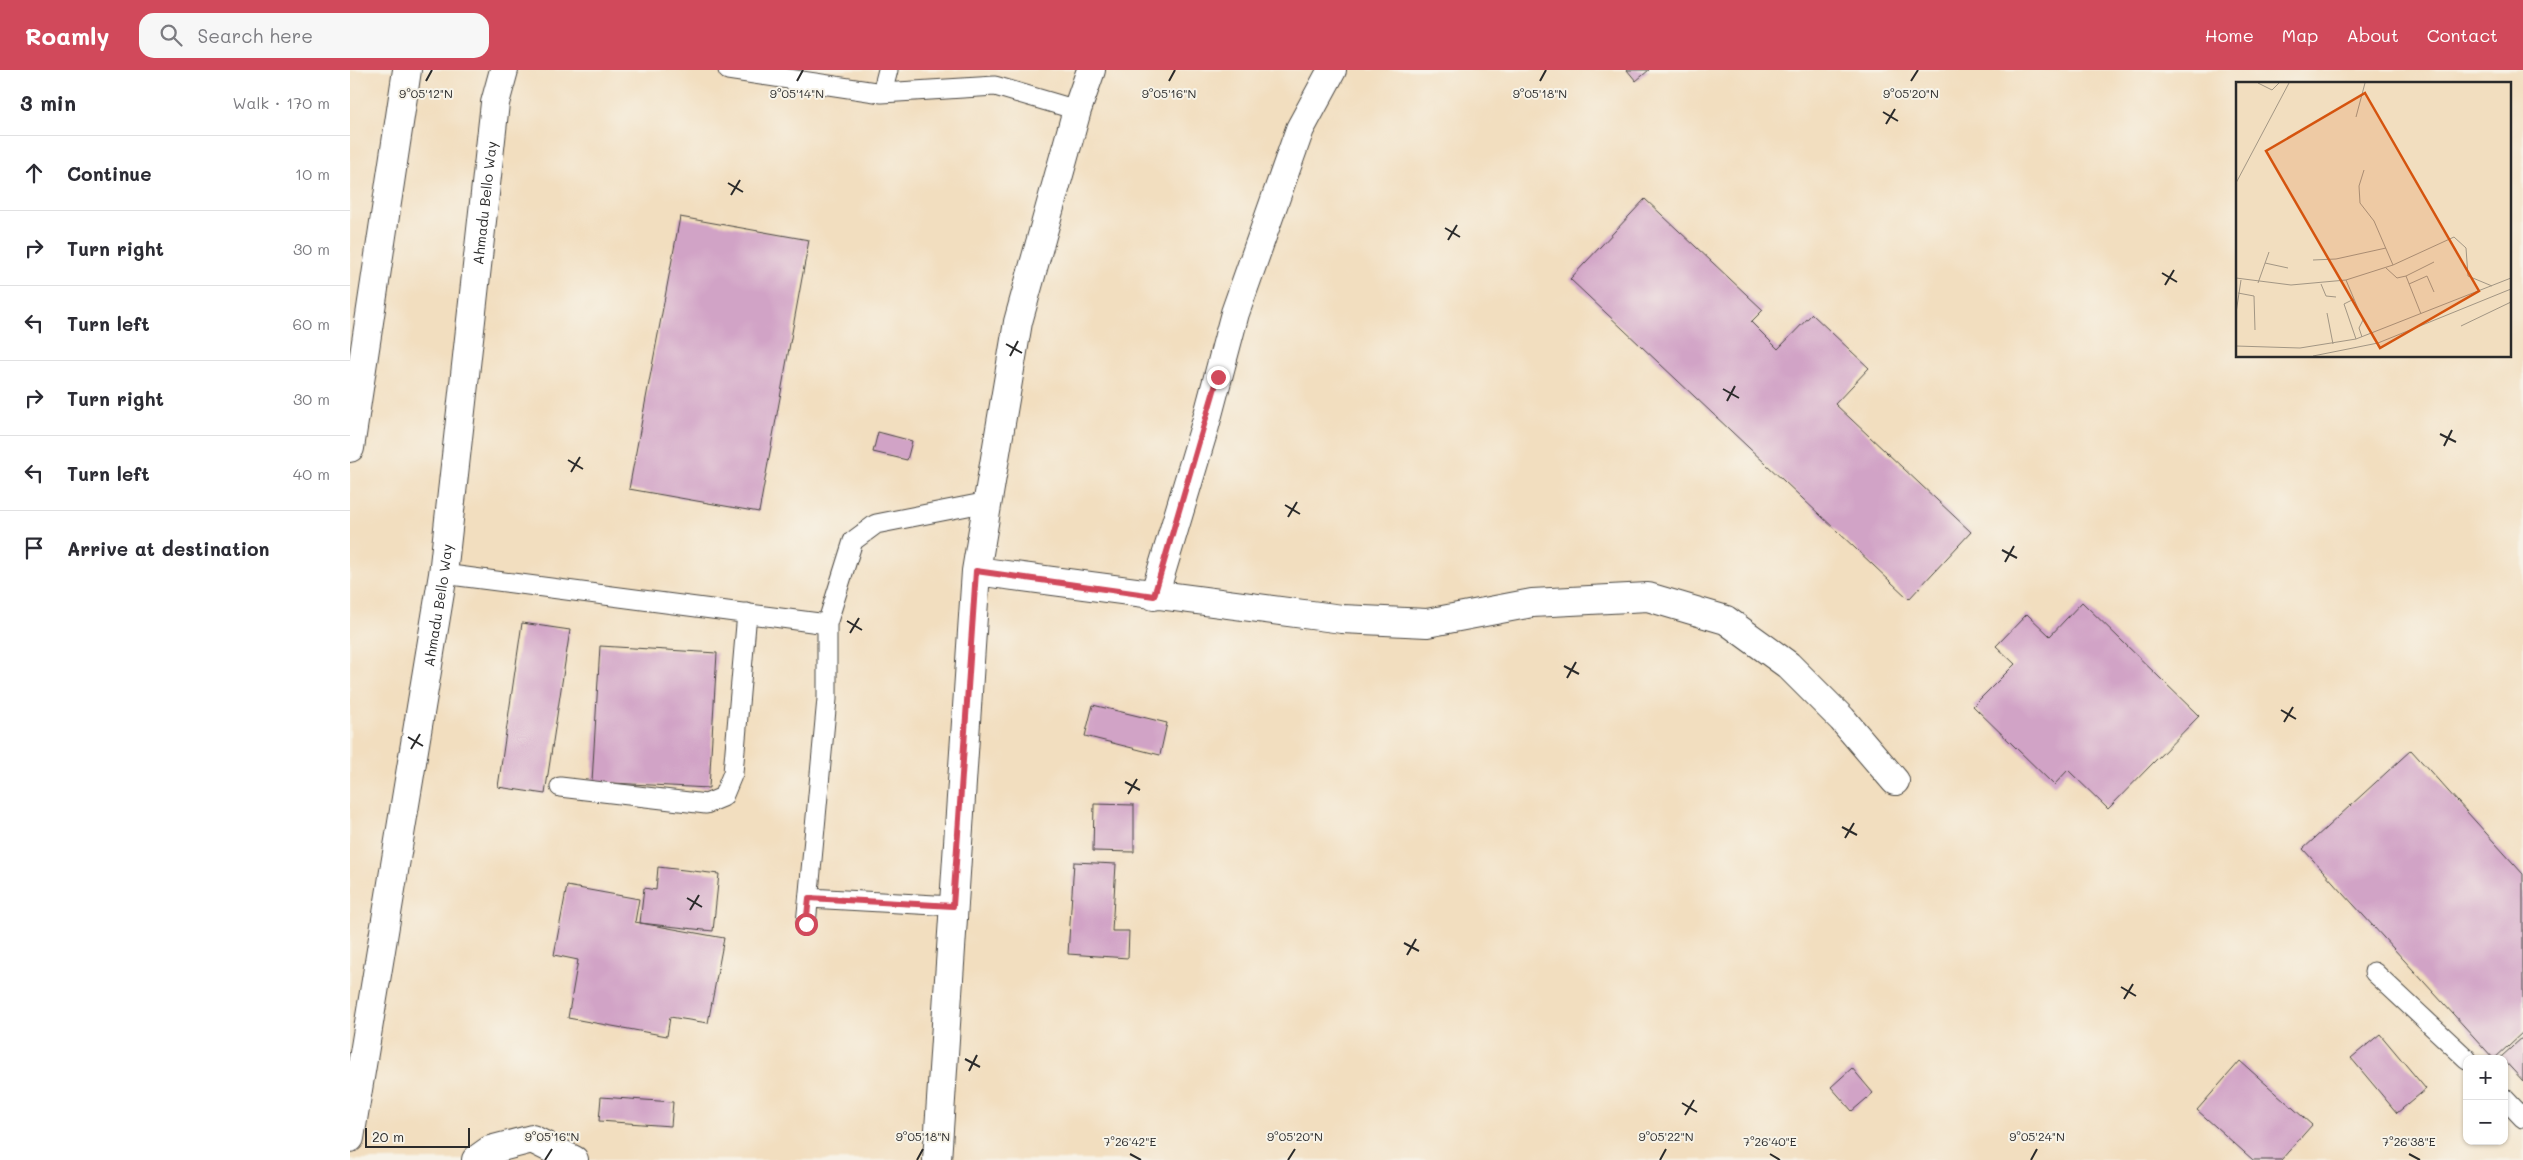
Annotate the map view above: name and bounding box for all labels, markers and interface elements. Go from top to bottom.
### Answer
search box [139,13,489,58]
text: Roamly [25,20,109,51]
icon: search [157,21,185,49]
text: Search here [197,23,313,48]
text: Home [2205,23,2254,47]
text: Map [2282,23,2318,47]
text: About [2346,23,2399,47]
text: Contact [2427,23,2498,47]
inset map [2236,82,2510,358]
text: 9°05'12"N [399,85,453,101]
text: 9°05'14"N [770,85,824,101]
text: 9°05'16"N [1142,85,1196,101]
text: 9°05'18"N [1513,85,1567,101]
text: 9°05'20"N [1883,85,1939,101]
text: 3 min [20,89,76,116]
text: Walk · 170 m [232,92,330,113]
street label: Ahmadu Bello Way [468,140,500,266]
icon: ahead [20,159,48,187]
text: Continue [67,161,152,186]
text: 10 m [295,163,330,184]
icon: right [20,234,48,262]
text: Turn right [67,236,164,261]
text: 30 m [293,238,330,259]
icon: left [20,309,48,337]
text: Turn left [67,311,150,336]
text: 60 m [293,313,330,334]
route end [1207,366,1230,389]
icon: right [20,384,48,412]
text: Turn right [67,386,164,411]
text: 30 m [293,388,330,409]
icon: left [20,459,48,487]
text: Turn left [67,461,150,486]
text: 40 m [293,463,330,484]
icon: arrive [20,534,48,562]
text: Arrive at destination [67,536,270,561]
street label: Ahmadu Bello Way [418,543,456,668]
route start [795,913,818,936]
map controls [2463,1055,2508,1145]
button: + [2463,1055,2508,1100]
button: − [2463,1100,2508,1145]
scale bar [365,1125,470,1148]
text: 20 m [372,1127,404,1146]
text: 9°05'16"N [525,1128,579,1144]
text: 9°05'18"N [896,1128,950,1144]
text: 9°05'20"N [1267,1128,1323,1144]
text: 9°05'22"N [1638,1128,1694,1144]
text: 9°05'24"N [2009,1128,2065,1144]
text: 7°26'42"E [1104,1133,1156,1149]
text: 7°26'40"E [1743,1133,1797,1149]
text: 7°26'38"E [2382,1133,2436,1149]

